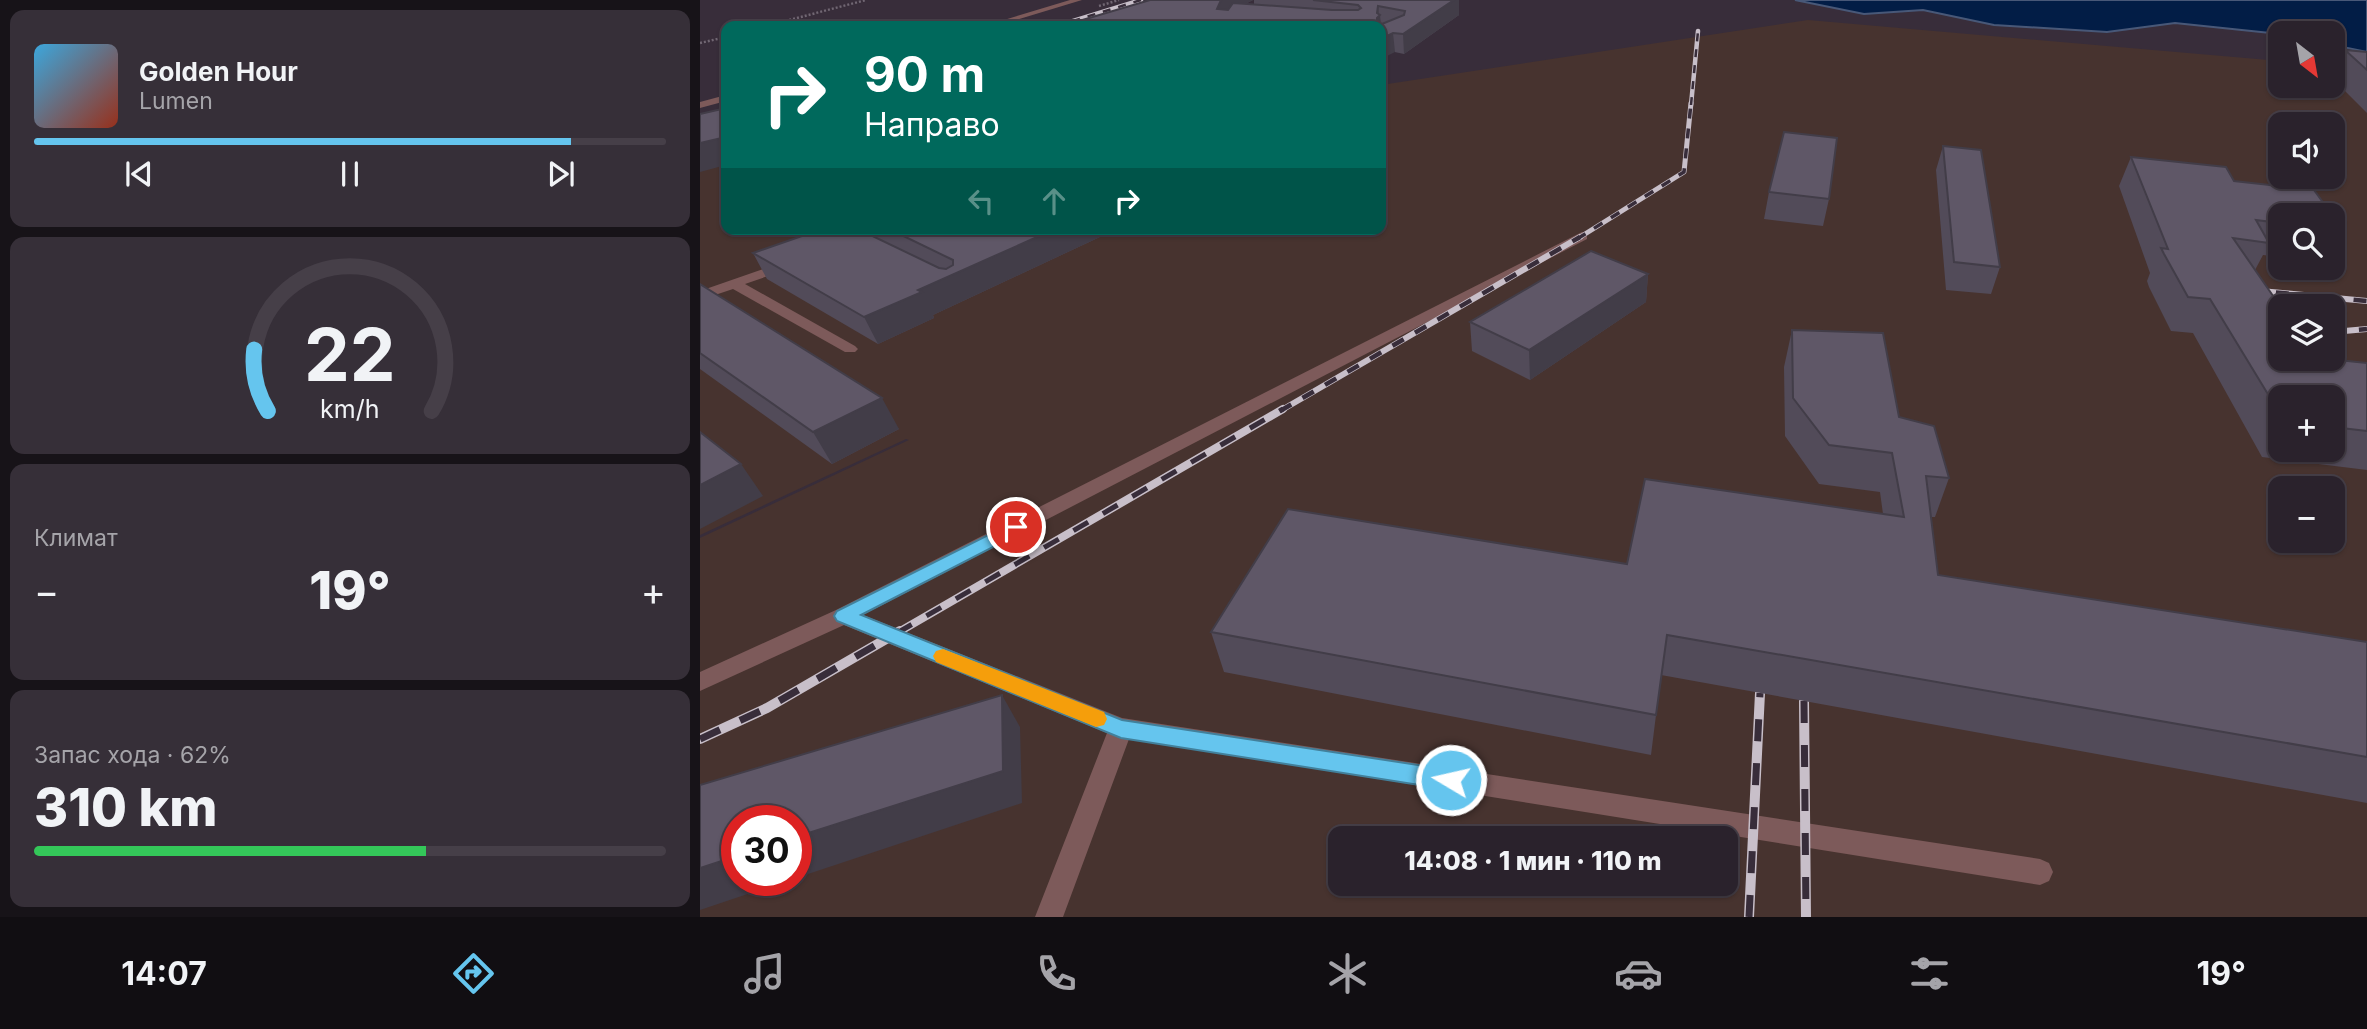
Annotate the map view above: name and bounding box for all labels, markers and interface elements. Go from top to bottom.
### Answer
north arrow [2268,21,2345,98]
map controls [2268,21,2345,553]
text: 90 m [864,45,985,104]
icon: right [749,49,840,140]
text: Golden Hour [139,56,298,87]
text: Lumen [139,87,213,115]
text: Направо [864,105,1000,144]
button: sound [2268,112,2345,189]
icon: previous [120,155,158,193]
icon: pause [331,155,369,193]
icon: next [542,155,580,193]
icon: left [962,182,1000,220]
icon: ahead [1035,182,1073,220]
icon: right [1108,182,1146,220]
button: search [2268,203,2345,280]
button: layers [2268,294,2345,371]
text: 22 [304,311,396,400]
button: + [2268,385,2345,462]
text: km/h [320,394,380,424]
button: − [2268,476,2345,553]
pin [986,497,1046,557]
icon: arrive [997,508,1035,546]
text: Климат [34,524,118,552]
text: 19° [309,559,391,622]
text: − [34,568,59,614]
text: + [641,568,666,614]
text: Запас хода · 62% [34,741,231,769]
position arrow [1414,743,1488,817]
text: 310 km [34,776,218,839]
speed limit sign: 30 [721,805,812,896]
text: 14:08 · 1 мин · 110 m [1404,845,1662,876]
icon: directions [449,949,498,998]
icon: music [740,949,789,998]
icon: phone [1032,949,1081,998]
icon: climate [1323,949,1372,998]
icon: car [1614,949,1663,998]
icon: filters [1905,949,1954,998]
text: 14:07 [121,954,207,993]
text: 19° [2197,954,2246,993]

